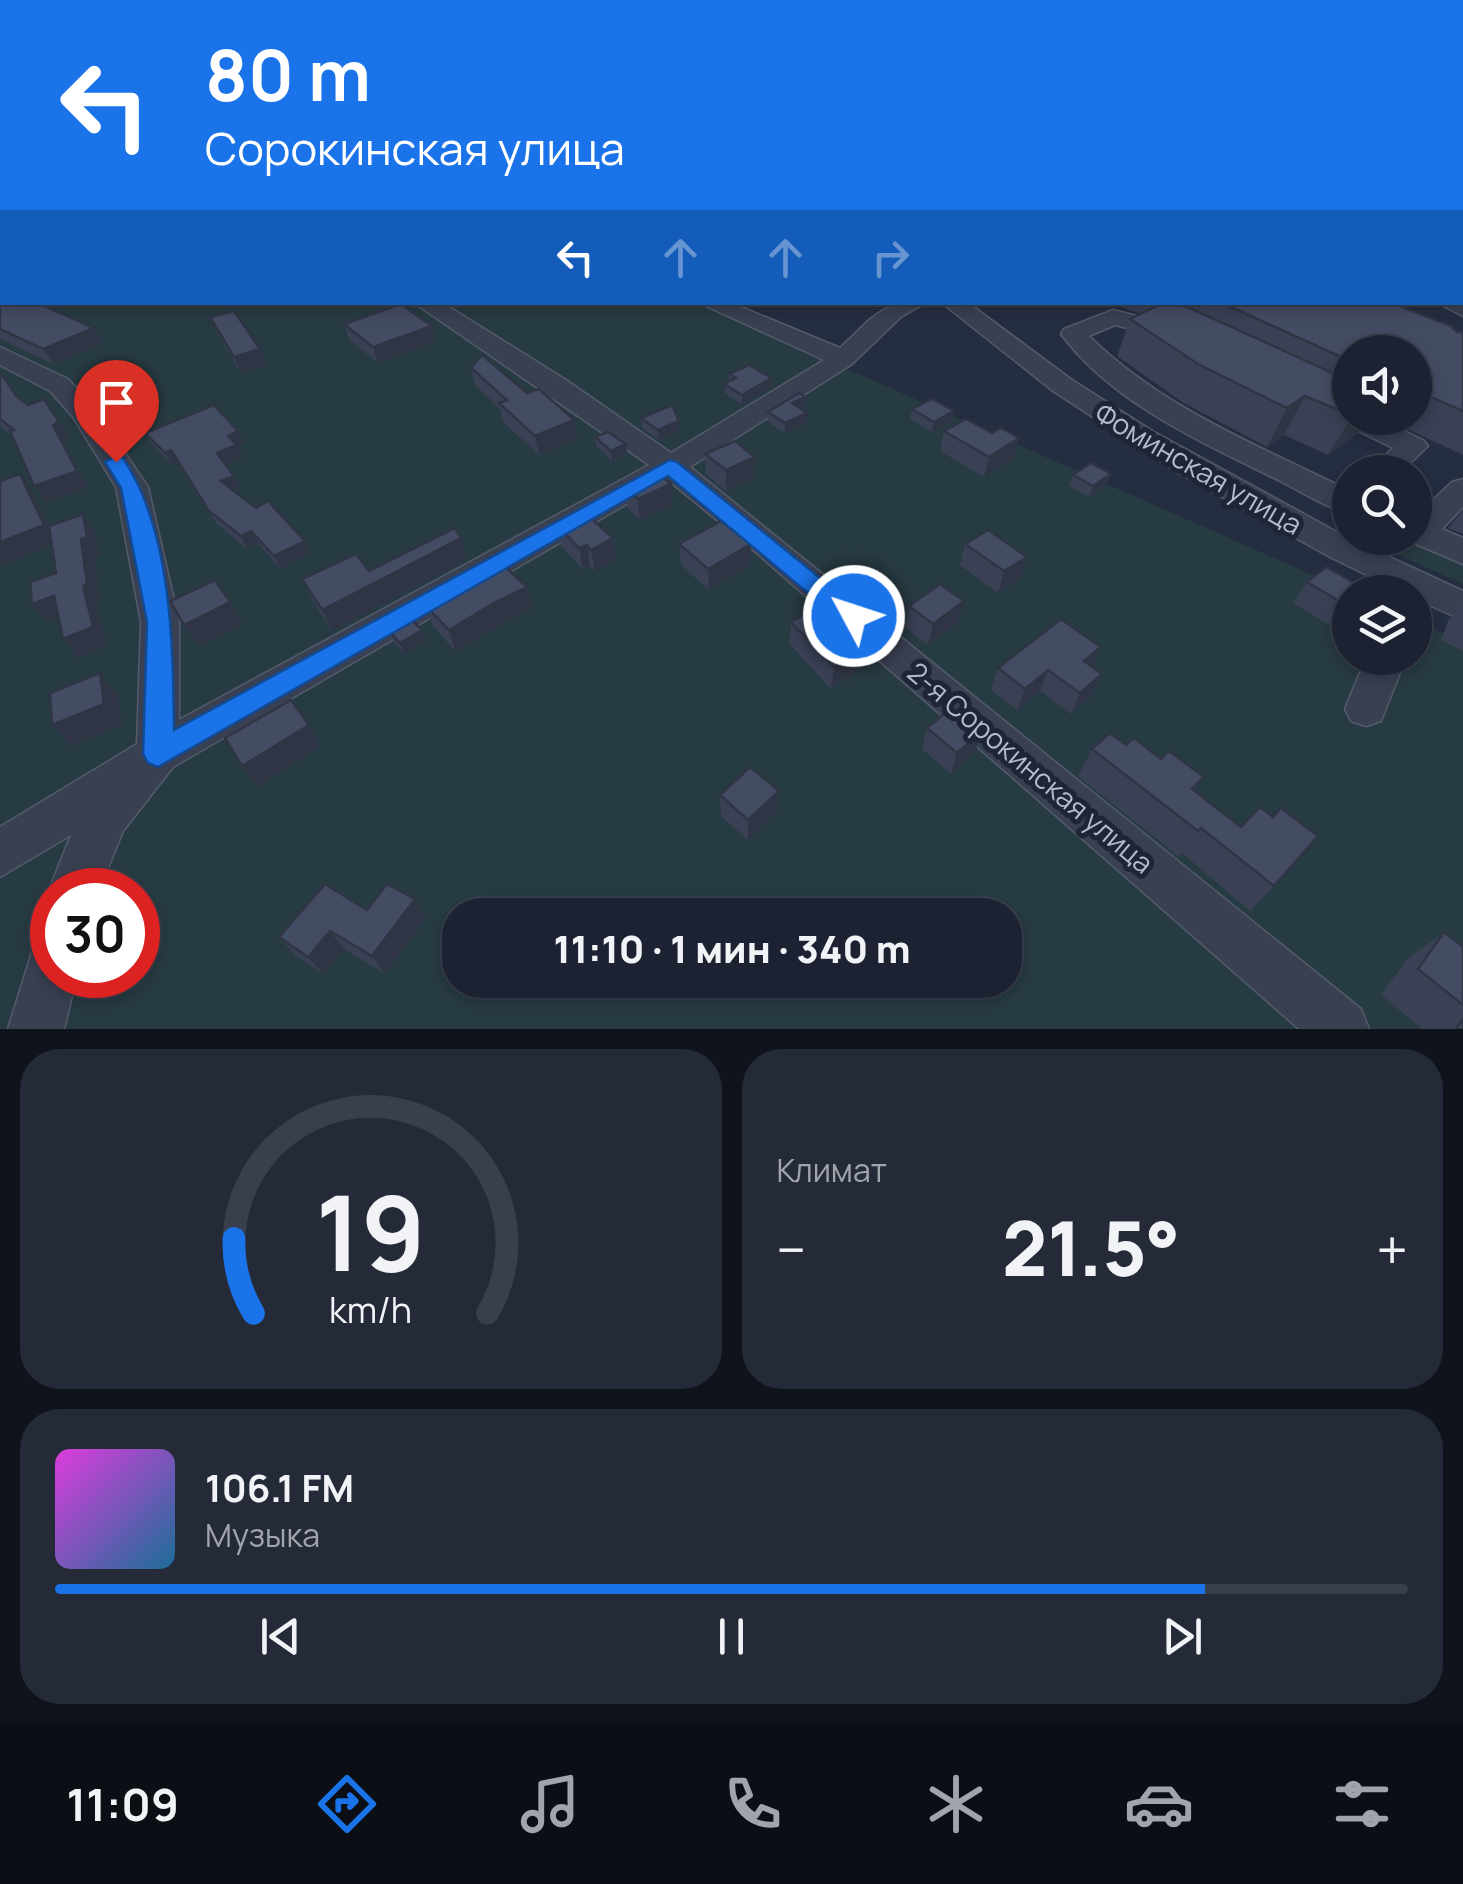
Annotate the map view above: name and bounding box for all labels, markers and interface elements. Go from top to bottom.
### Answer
text: 80 m [205,26,371,122]
icon: left [40,40,170,170]
text: Сорокинская улица [205,117,625,179]
icon: left [548,230,603,285]
icon: ahead [653,230,708,285]
icon: ahead [758,230,813,285]
icon: right [863,230,918,285]
map controls [1332,335,1432,675]
button: sound [1332,335,1432,435]
pin [74,360,159,463]
icon: arrive [89,375,144,430]
street label: Фоминская улица [1088,393,1310,543]
button: search [1332,455,1432,555]
position arrow [802,564,906,668]
button: layers [1332,575,1432,675]
street label: 2-я Сорокинская улица [900,653,1162,881]
speed limit sign: 30 [30,868,160,998]
text: 11:10 · 1 мин · 340 m [554,922,910,974]
text: Климат [777,1148,887,1192]
text: 19 [316,1160,426,1302]
text: 21.5° [1002,1196,1180,1299]
text: − [777,1211,806,1287]
text: + [1376,1211,1408,1287]
text: km/h [329,1285,412,1334]
text: 106.1 FM [205,1461,354,1513]
text: Музыка [205,1513,320,1557]
icon: previous [253,1609,308,1664]
icon: pause [704,1609,759,1664]
icon: next [1155,1609,1210,1664]
icon: directions [312,1769,382,1839]
icon: music [515,1769,585,1839]
icon: phone [718,1769,788,1839]
icon: climate [921,1769,991,1839]
icon: car [1124,1769,1194,1839]
icon: filters [1327,1769,1397,1839]
text: 11:09 [66,1773,179,1835]

